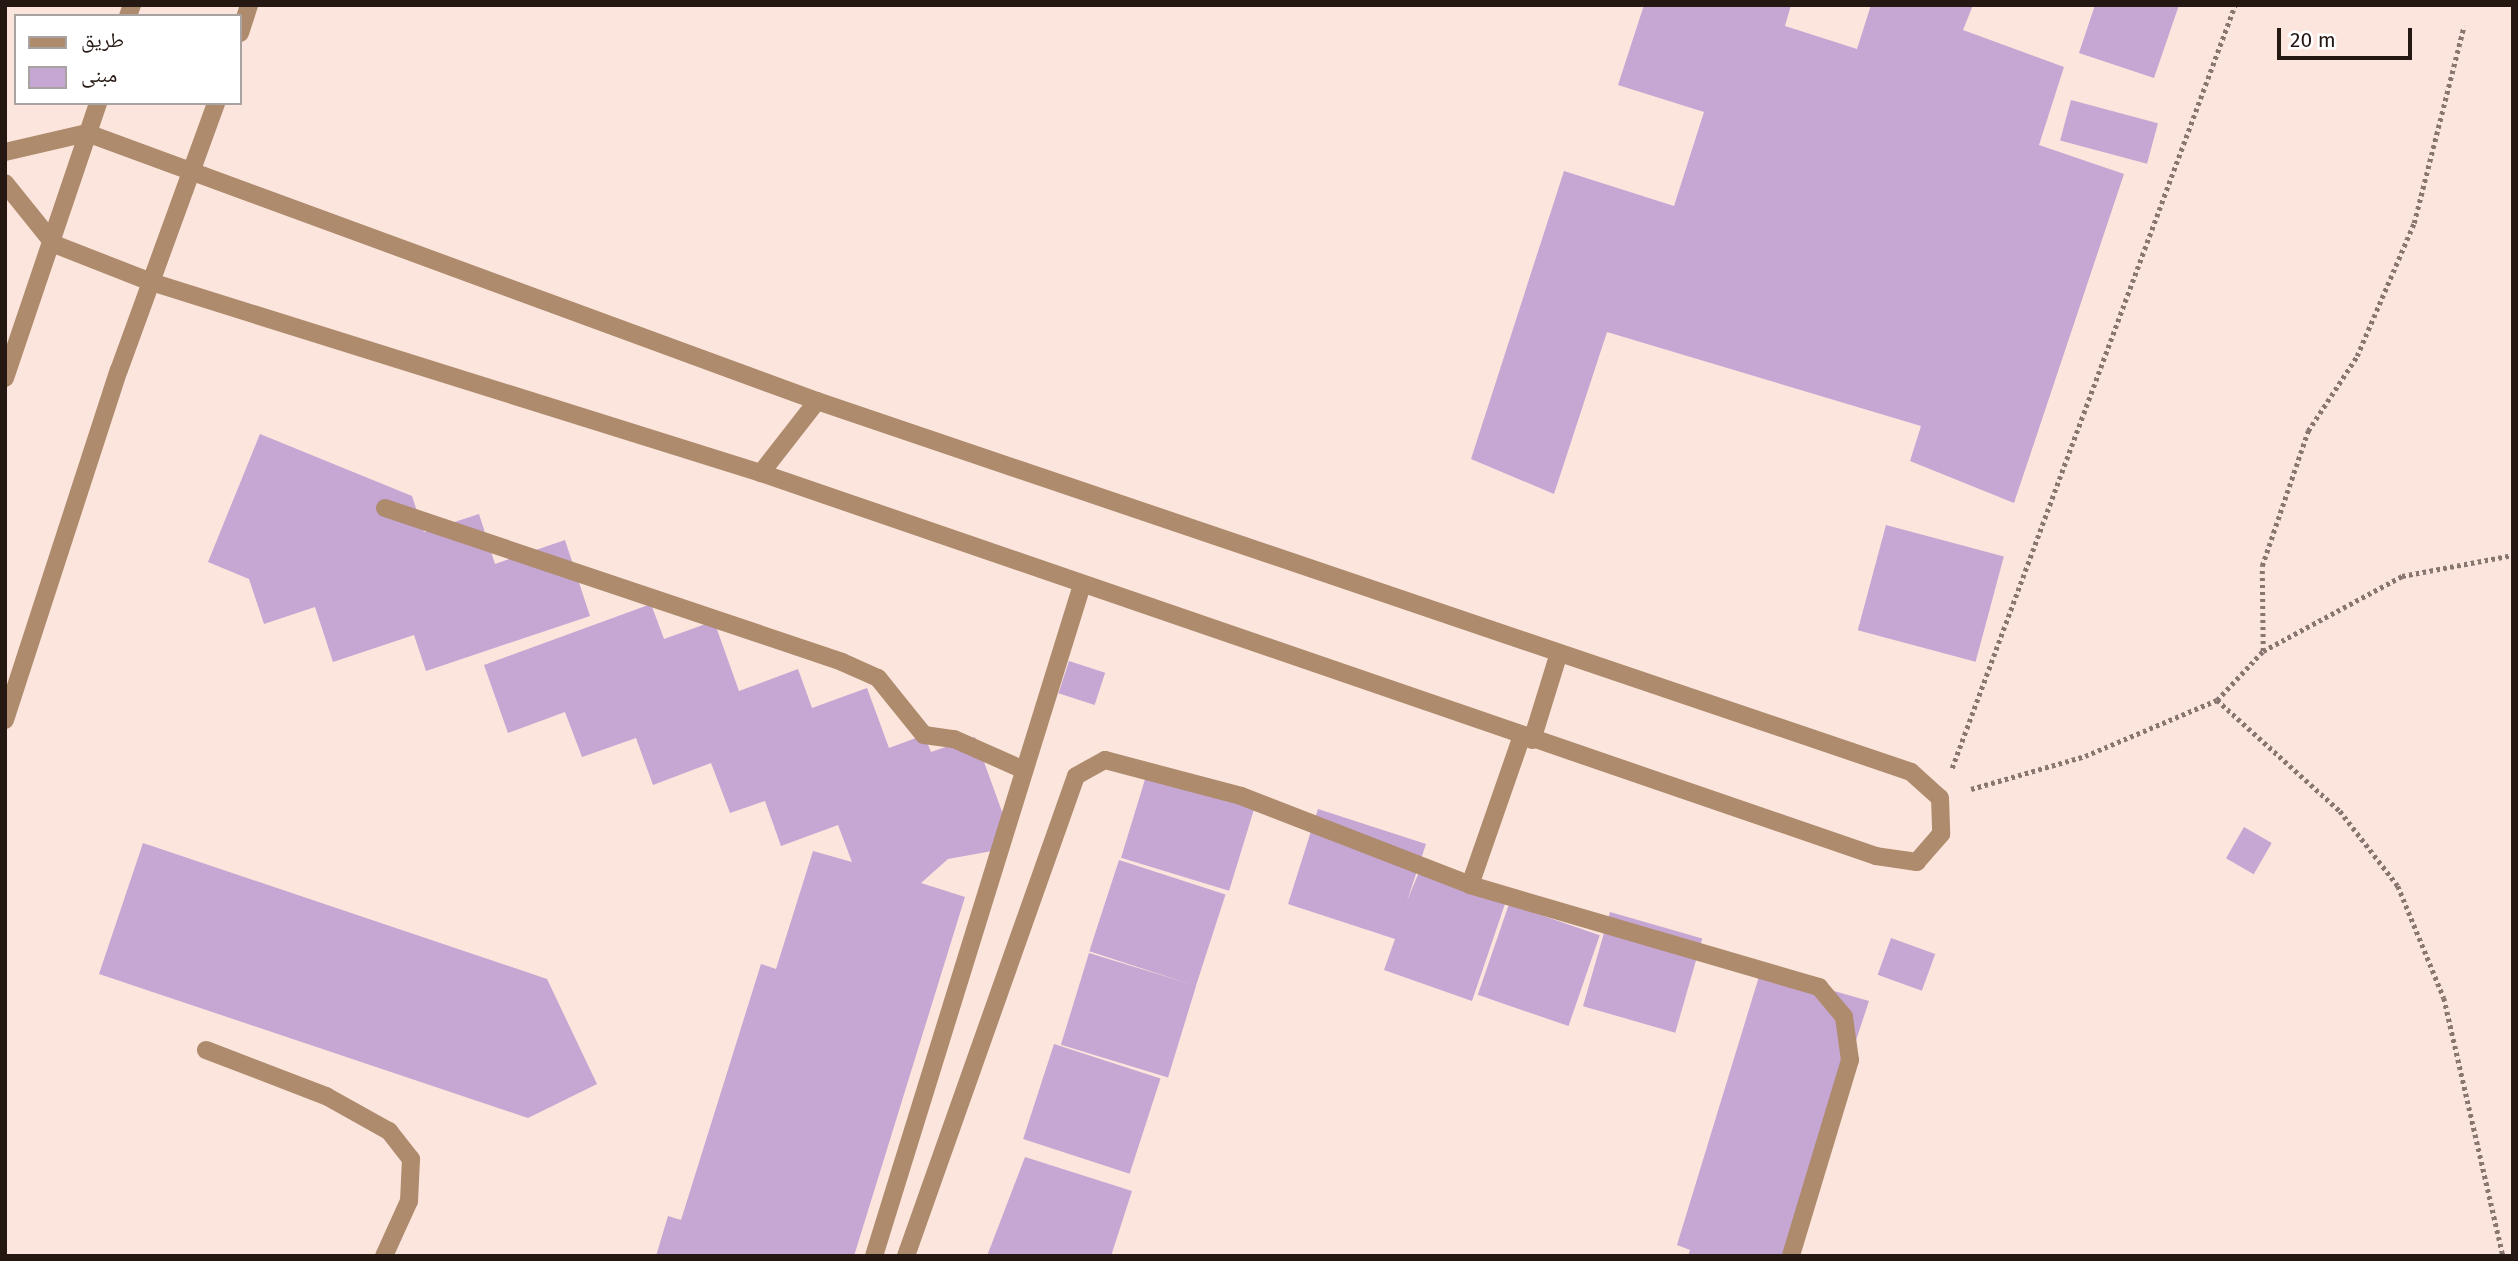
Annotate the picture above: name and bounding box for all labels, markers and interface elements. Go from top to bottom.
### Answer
legend [14,14,242,105]
scale bar [2280,14,2415,58]
text: طريق [81,27,124,53]
text: 20 m [2290,27,2336,53]
text: مبنى [81,62,117,88]

